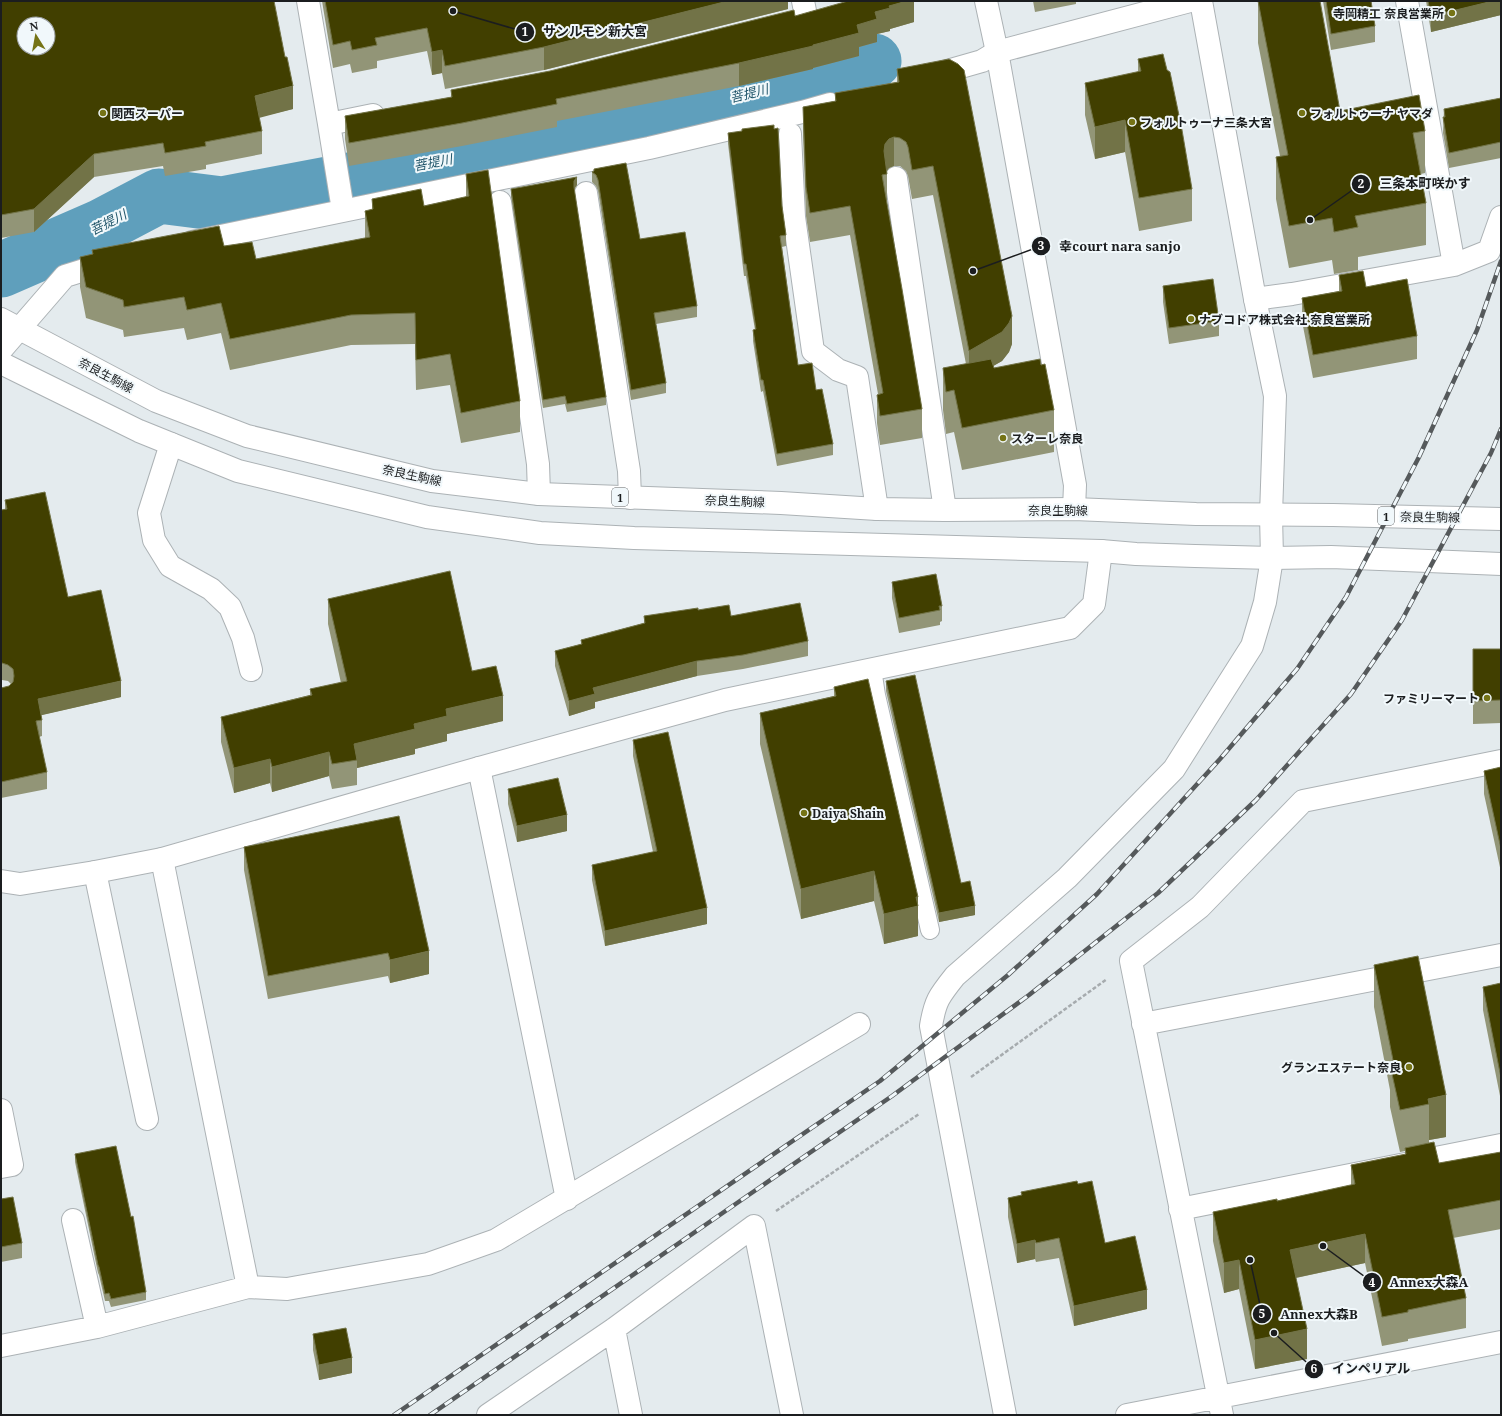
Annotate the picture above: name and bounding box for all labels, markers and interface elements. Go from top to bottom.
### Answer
place label: 寺岡精工 奈良営業所 [1333,5,1444,22]
marker: 寺岡精工 奈良営業所 [1447,8,1457,18]
north arrow [16,16,56,56]
text: N [28,17,40,34]
callout: サンルモン新大宮 [515,19,655,44]
text: サンルモン新大宮 [543,22,647,40]
text: 1 [522,23,529,40]
water label: 菩提川 [728,79,772,106]
place label: 関西スーパー [111,105,183,122]
place label: フォルトゥーナ ヤマダ [1310,105,1433,122]
marker: 関西スーパー [98,108,108,118]
marker: フォルトゥーナ ヤマダ [1297,108,1307,118]
place label: フォルトゥーナ三条大宮 [1140,114,1272,131]
marker: フォルトゥーナ三条大宮 [1127,117,1137,127]
water label: 菩提川 [412,149,456,175]
callout: 三条本町咲かす [1351,171,1478,196]
text: 三条本町咲かす [1379,174,1471,192]
text: 2 [1358,175,1365,192]
water label: 菩提川 [87,204,131,239]
callout: 幸court nara sanjo [1031,234,1189,259]
text: 3 [1038,237,1045,254]
text: 幸court nara sanjo [1059,237,1181,255]
place label: ナブコドア株式会社 奈良営業所 [1199,311,1370,328]
marker: ナブコドア株式会社 奈良営業所 [1186,314,1196,324]
street label: 奈良生駒線 [76,353,136,397]
place label: スターレ奈良 [1011,430,1083,447]
marker: スターレ奈良 [998,433,1008,443]
street label: 奈良生駒線 [381,460,443,490]
road number: 1 [612,488,628,506]
street label: 奈良生駒線 [705,491,765,511]
street label: 奈良生駒線 [1028,502,1088,519]
road number: 1 [1378,507,1394,525]
street label: 奈良生駒線 [1400,508,1460,526]
place label: ファミリーマート [1383,690,1479,707]
marker: ファミリーマート [1482,693,1492,703]
place label: Daiya Shain [812,805,884,822]
marker: Daiya Shain [799,808,809,818]
place label: グランエステート奈良 [1281,1059,1401,1076]
marker: グランエステート奈良 [1404,1062,1414,1072]
callout: Annex大森A [1362,1270,1477,1295]
text: Annex大森A [1390,1273,1469,1291]
text: 4 [1369,1274,1376,1291]
callout: Annex大森B [1252,1302,1366,1327]
text: 5 [1259,1305,1266,1322]
text: Annex大森B [1280,1305,1358,1323]
callout: インペリアル [1304,1356,1418,1381]
text: インペリアル [1332,1359,1410,1377]
text: 6 [1311,1360,1318,1377]

